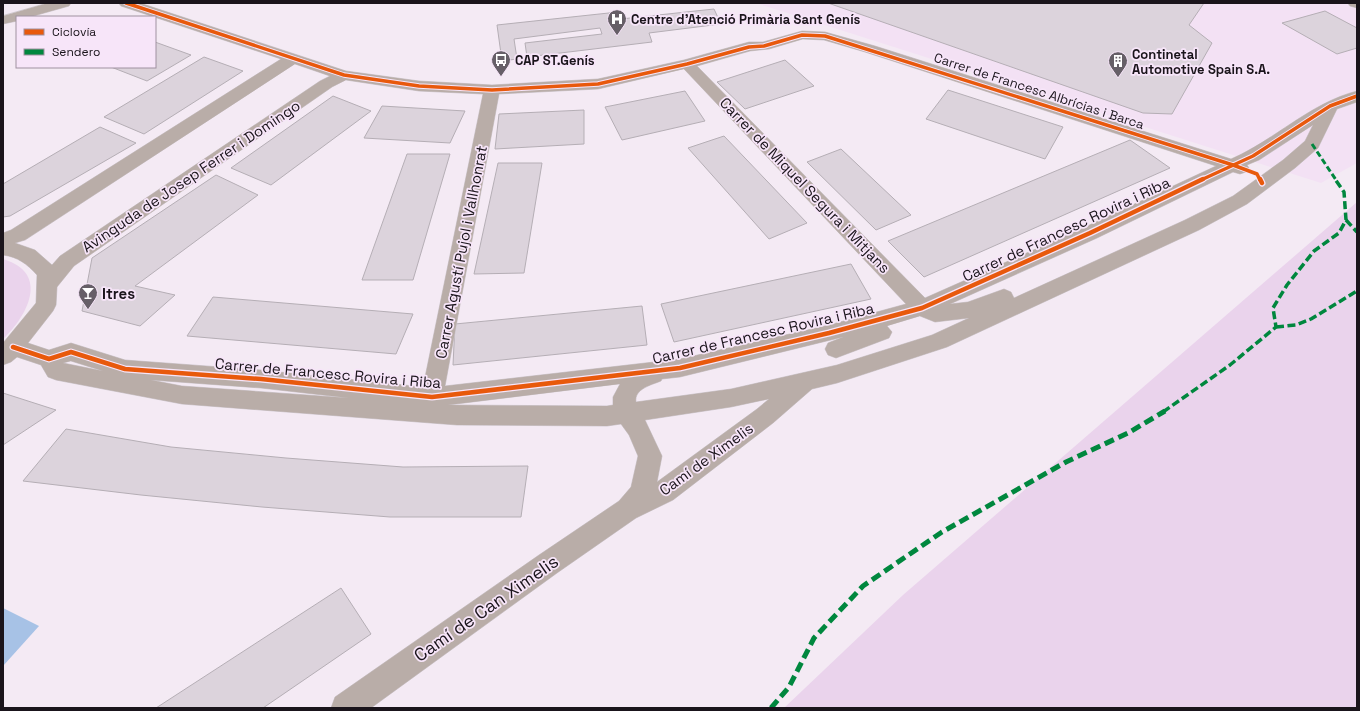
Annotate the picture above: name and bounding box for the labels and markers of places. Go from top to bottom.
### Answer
hospital icon: Centre d'Atenció Primària Sant Genís [606,8,628,36]
place label: Centre d'Atenció Primària Sant Genís [631,11,861,28]
place label: Continetal Automotive Spain S.A. [1132,46,1270,78]
bus stop icon: CAP ST.Genís [490,49,512,77]
building icon: Continetal Automotive Spain S.A. [1107,50,1129,78]
place label: CAP ST.Genís [515,52,595,69]
bar icon: Itres [77,282,99,310]
place label: Itres [102,284,135,303]

